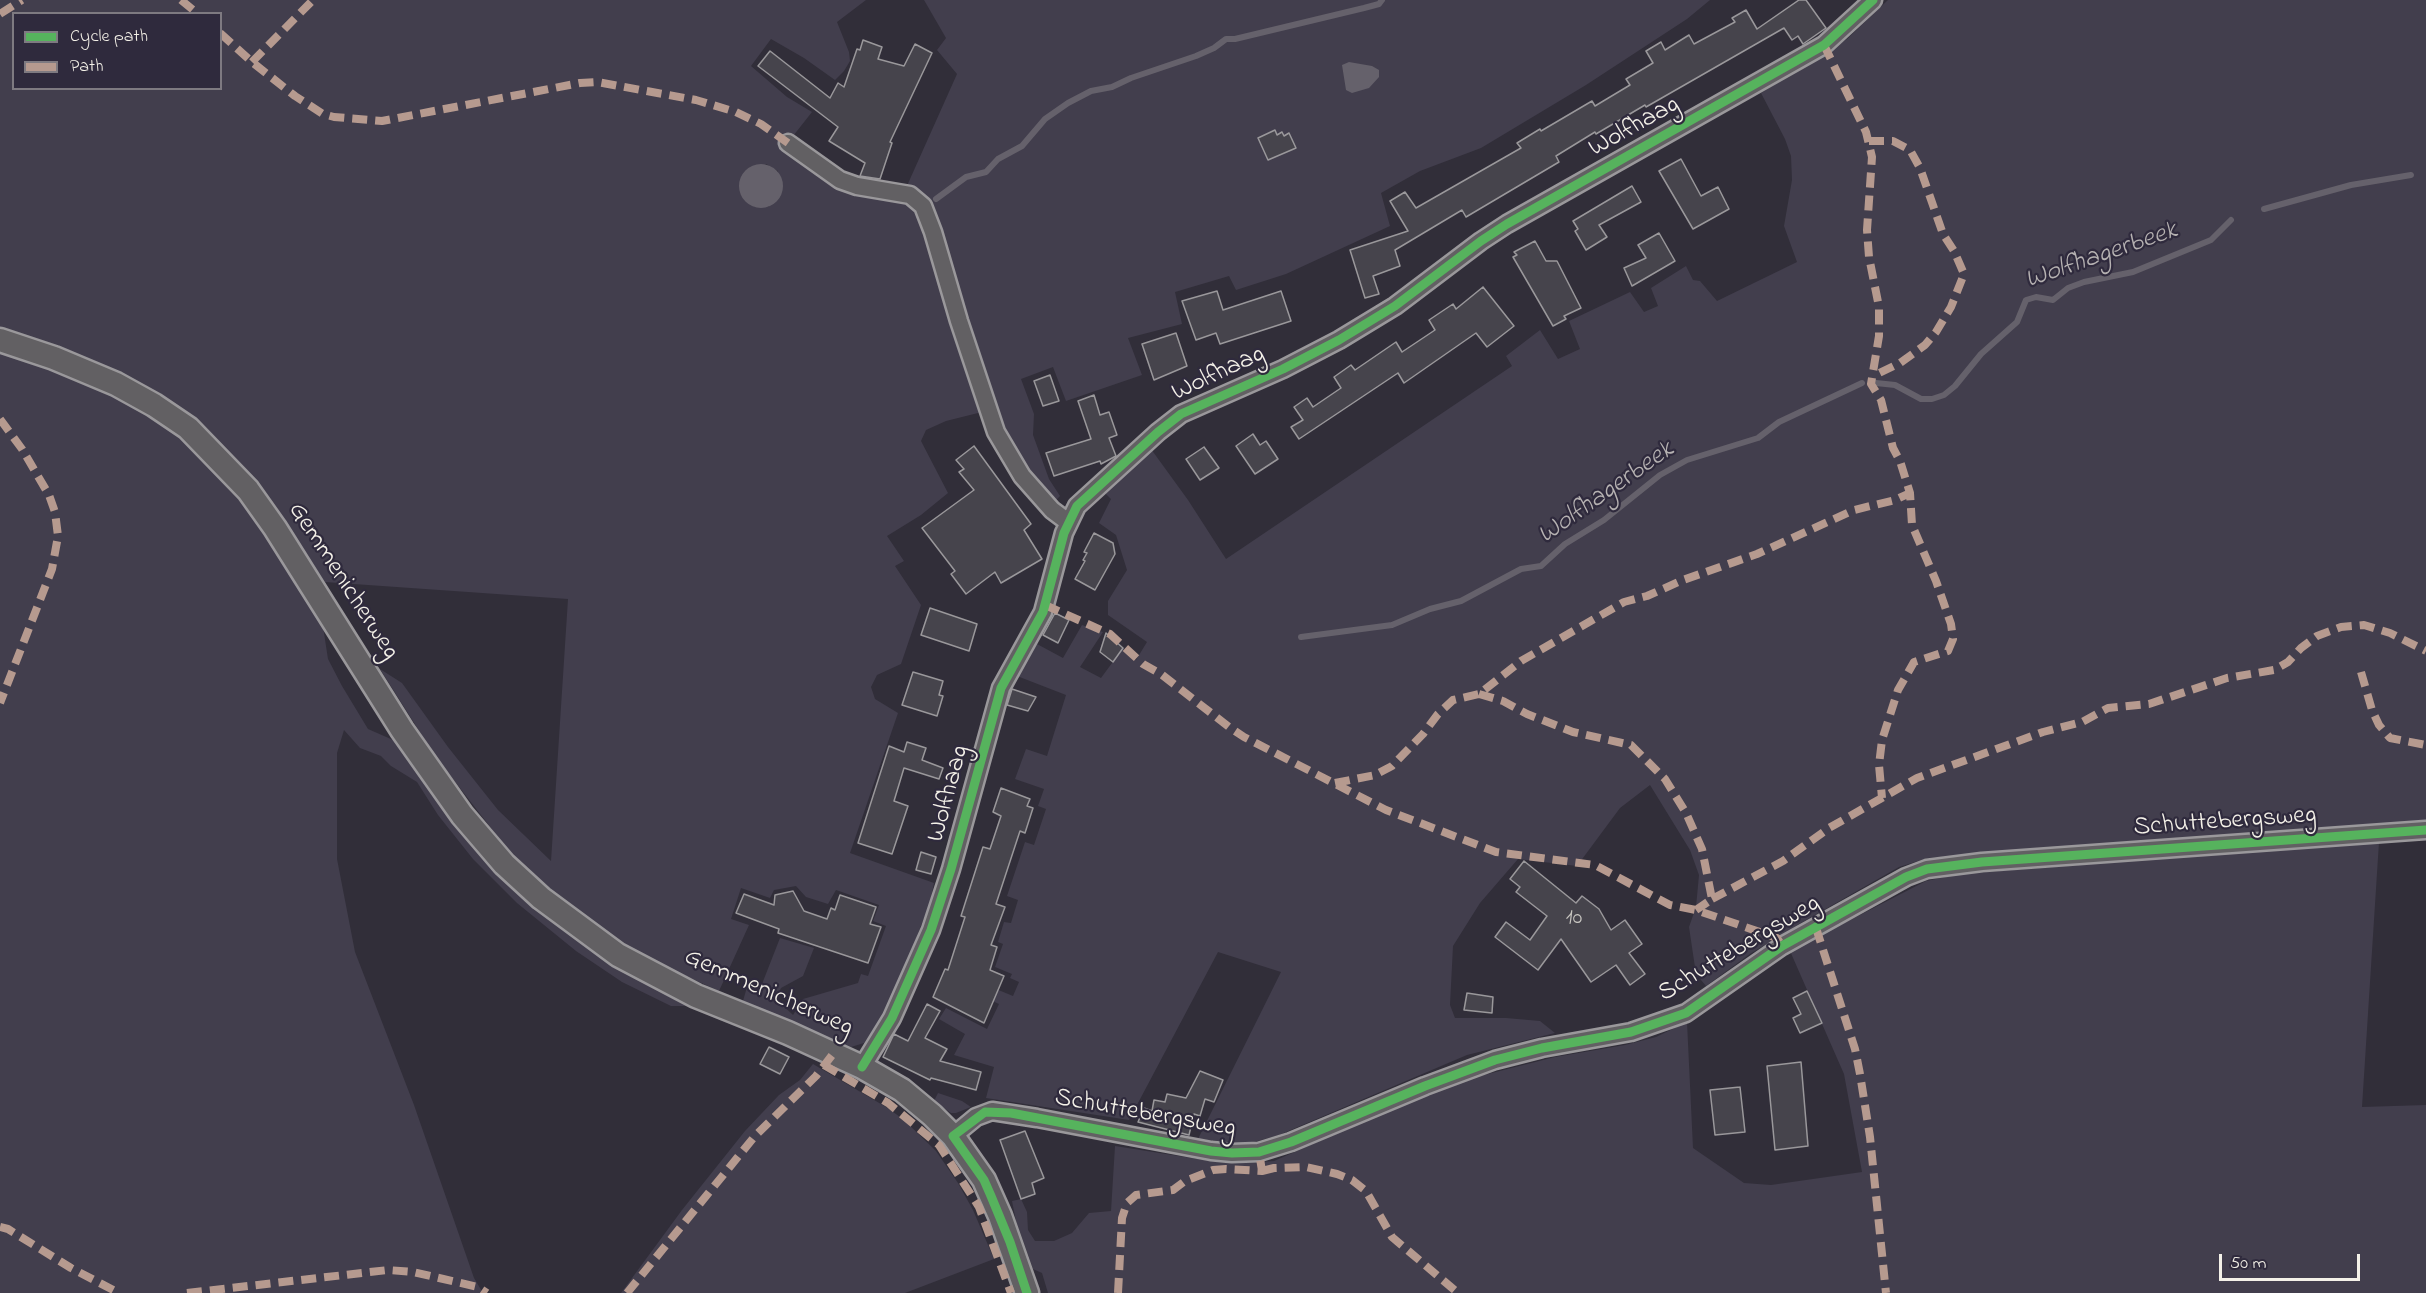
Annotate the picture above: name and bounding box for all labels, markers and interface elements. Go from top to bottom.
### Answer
legend [12,12,222,90]
text: Cycle path [70,24,148,50]
text: Path [70,54,104,80]
street label: Wolfhaag [1584,90,1686,166]
water label: Wolfhagerbeek [2022,216,2182,298]
street label: Wolfhaag [1168,340,1270,410]
water label: Wolfhagerbeek [1533,435,1681,553]
street label: Gemmenicherweg [280,497,404,667]
street label: Wolfhaag [922,742,978,846]
street label: Schuttebergsweg [2132,801,2318,845]
street label: Schuttebergsweg [1653,889,1827,1011]
house number: 10 [1566,906,1582,932]
street label: Gemmenicherweg [679,943,857,1045]
street label: Schuttebergsweg [1052,1084,1238,1146]
scale bar [2222,1242,2363,1280]
text: 50 m [2230,1251,2267,1277]

